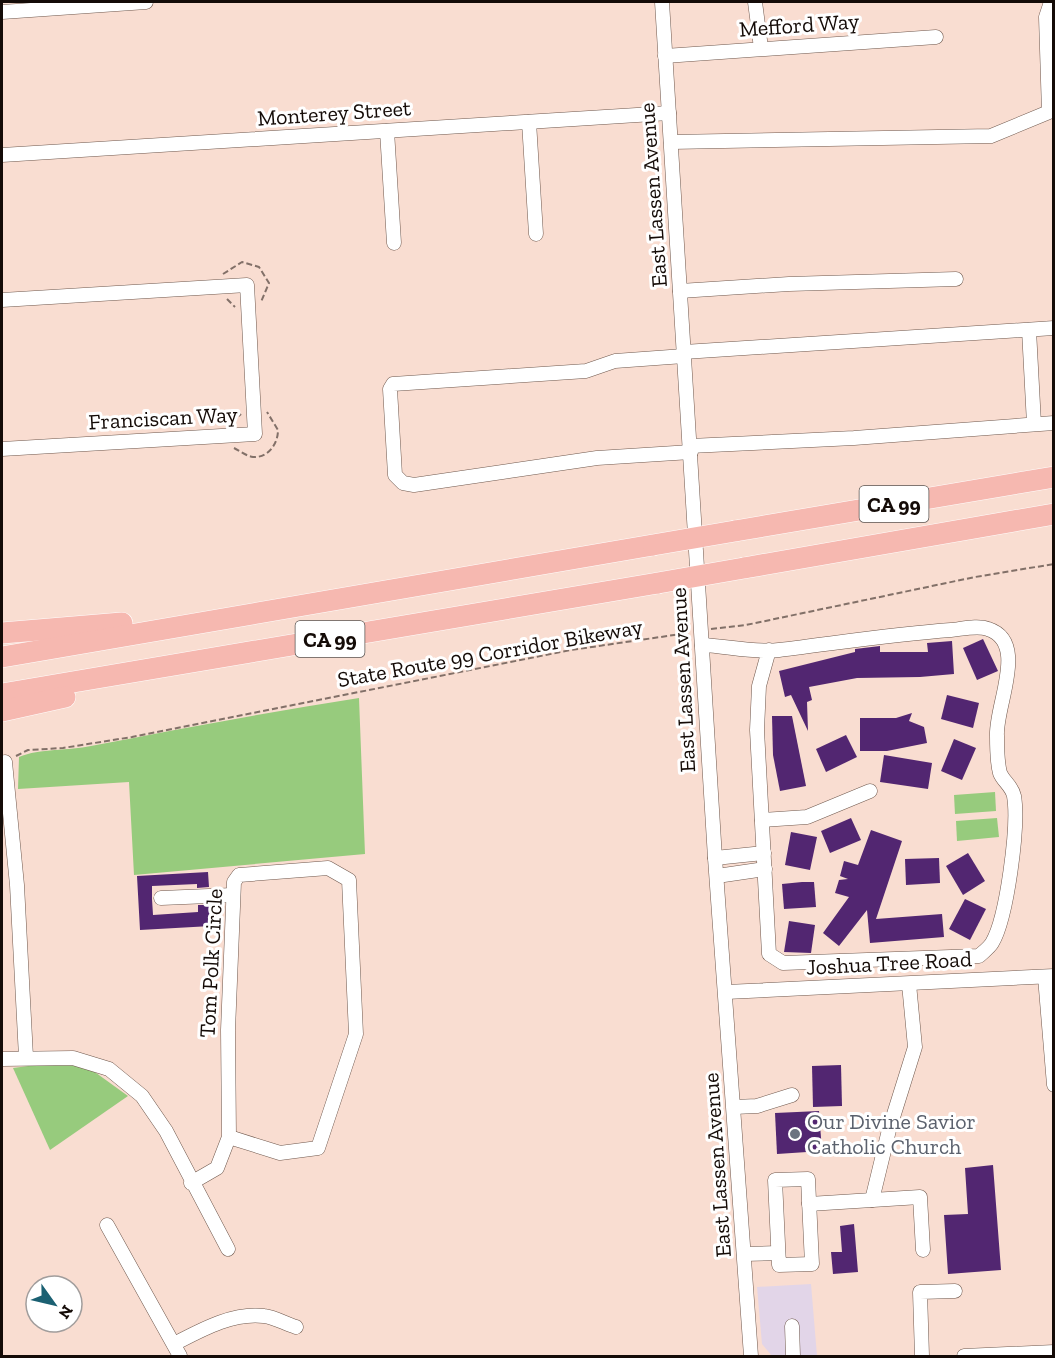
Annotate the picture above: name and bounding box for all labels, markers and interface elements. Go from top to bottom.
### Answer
street label: Mefford Way [738,7,861,43]
street label: Monterey Street [256,94,413,132]
street label: East Lassen Avenue [633,102,673,288]
street label: Franciscan Way [88,401,239,435]
road number: CA 99 [860,486,928,522]
street label: East Lassen Avenue [665,587,701,773]
street label: State Route 99 Corridor Bikeway [335,613,645,693]
road number: CA 99 [296,621,364,657]
street label: Tom Polk Circle [194,888,228,1038]
street label: Joshua Tree Road [805,945,973,981]
street label: East Lassen Avenue [697,1072,737,1258]
place label: Our Divine Savior Catholic Church [807,1108,976,1160]
marker: Our Divine Savior Catholic Church [788,1127,802,1141]
north arrow [24,1274,84,1334]
text: N [55,1302,77,1322]

